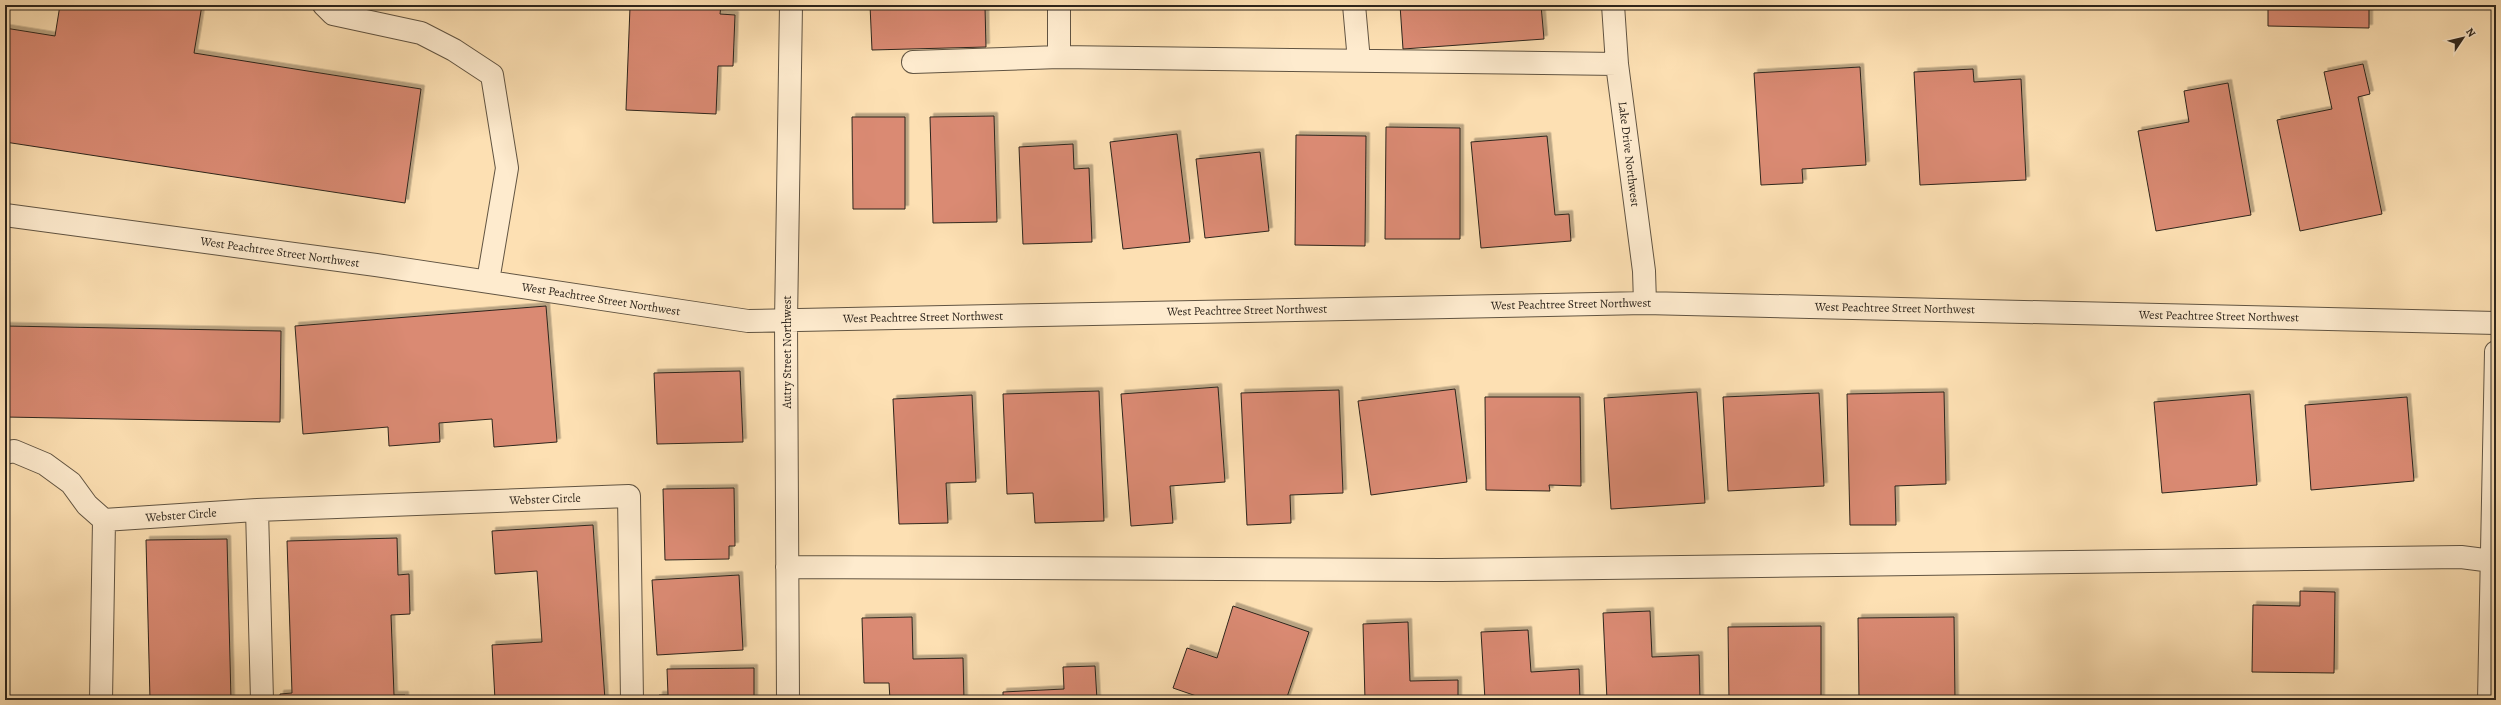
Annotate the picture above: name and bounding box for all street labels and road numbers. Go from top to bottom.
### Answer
street label: Lake Drive Northwest [1615,100,1643,208]
street label: West Peachtree Street Northwest [199,233,361,271]
street label: West Peachtree Street Northwest [520,278,681,319]
street label: Autry Street Northwest [779,295,795,410]
street label: West Peachtree Street Northwest [1490,295,1651,313]
street label: West Peachtree Street Northwest [1814,299,1975,317]
street label: West Peachtree Street Northwest [1166,301,1327,319]
street label: West Peachtree Street Northwest [2138,307,2299,325]
street label: West Peachtree Street Northwest [842,308,1003,326]
street label: Webster Circle [508,490,581,508]
street label: Webster Circle [144,505,217,526]

